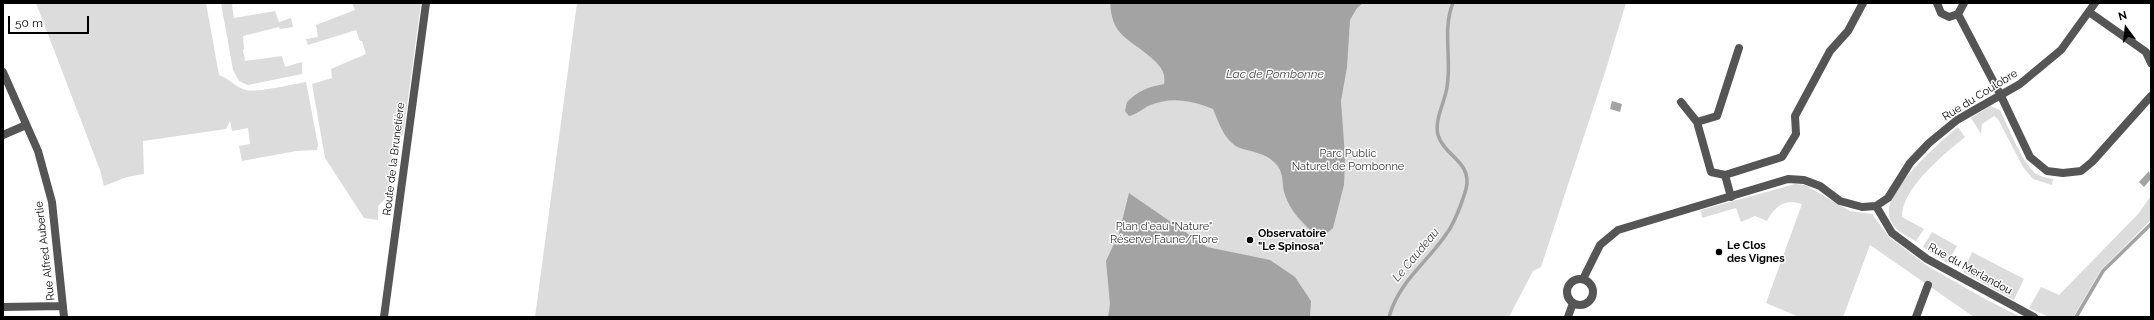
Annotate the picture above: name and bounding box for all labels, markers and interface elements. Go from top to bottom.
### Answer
scale bar [10,8,91,34]
north arrow [2106,8,2146,48]
text: N [2117,9,2129,23]
text: 50 m [15,16,43,30]
water label: Lac de Pombonne [1226,67,1324,81]
street label: Rue du Coulobre [1940,67,2020,123]
street label: Route de la Brunetière [380,102,408,216]
park label: Parc Public Naturel de Pombonne [1292,147,1404,173]
street label: Rue Alfred Aubertie [32,200,58,302]
park label: Plan d'eau "Nature" Réserve Faune/Flore [1110,220,1218,246]
water label: Le Caudeau [1389,225,1443,285]
place label: Observatoire "Le Spinosa" [1258,227,1326,253]
marker: Observatoire "Le Spinosa" [1245,235,1255,245]
place label: Le Clos des Vignes [1727,239,1785,265]
street label: Rue du Merlandou [1926,240,2014,298]
marker: Le Clos des Vignes [1714,247,1724,257]

